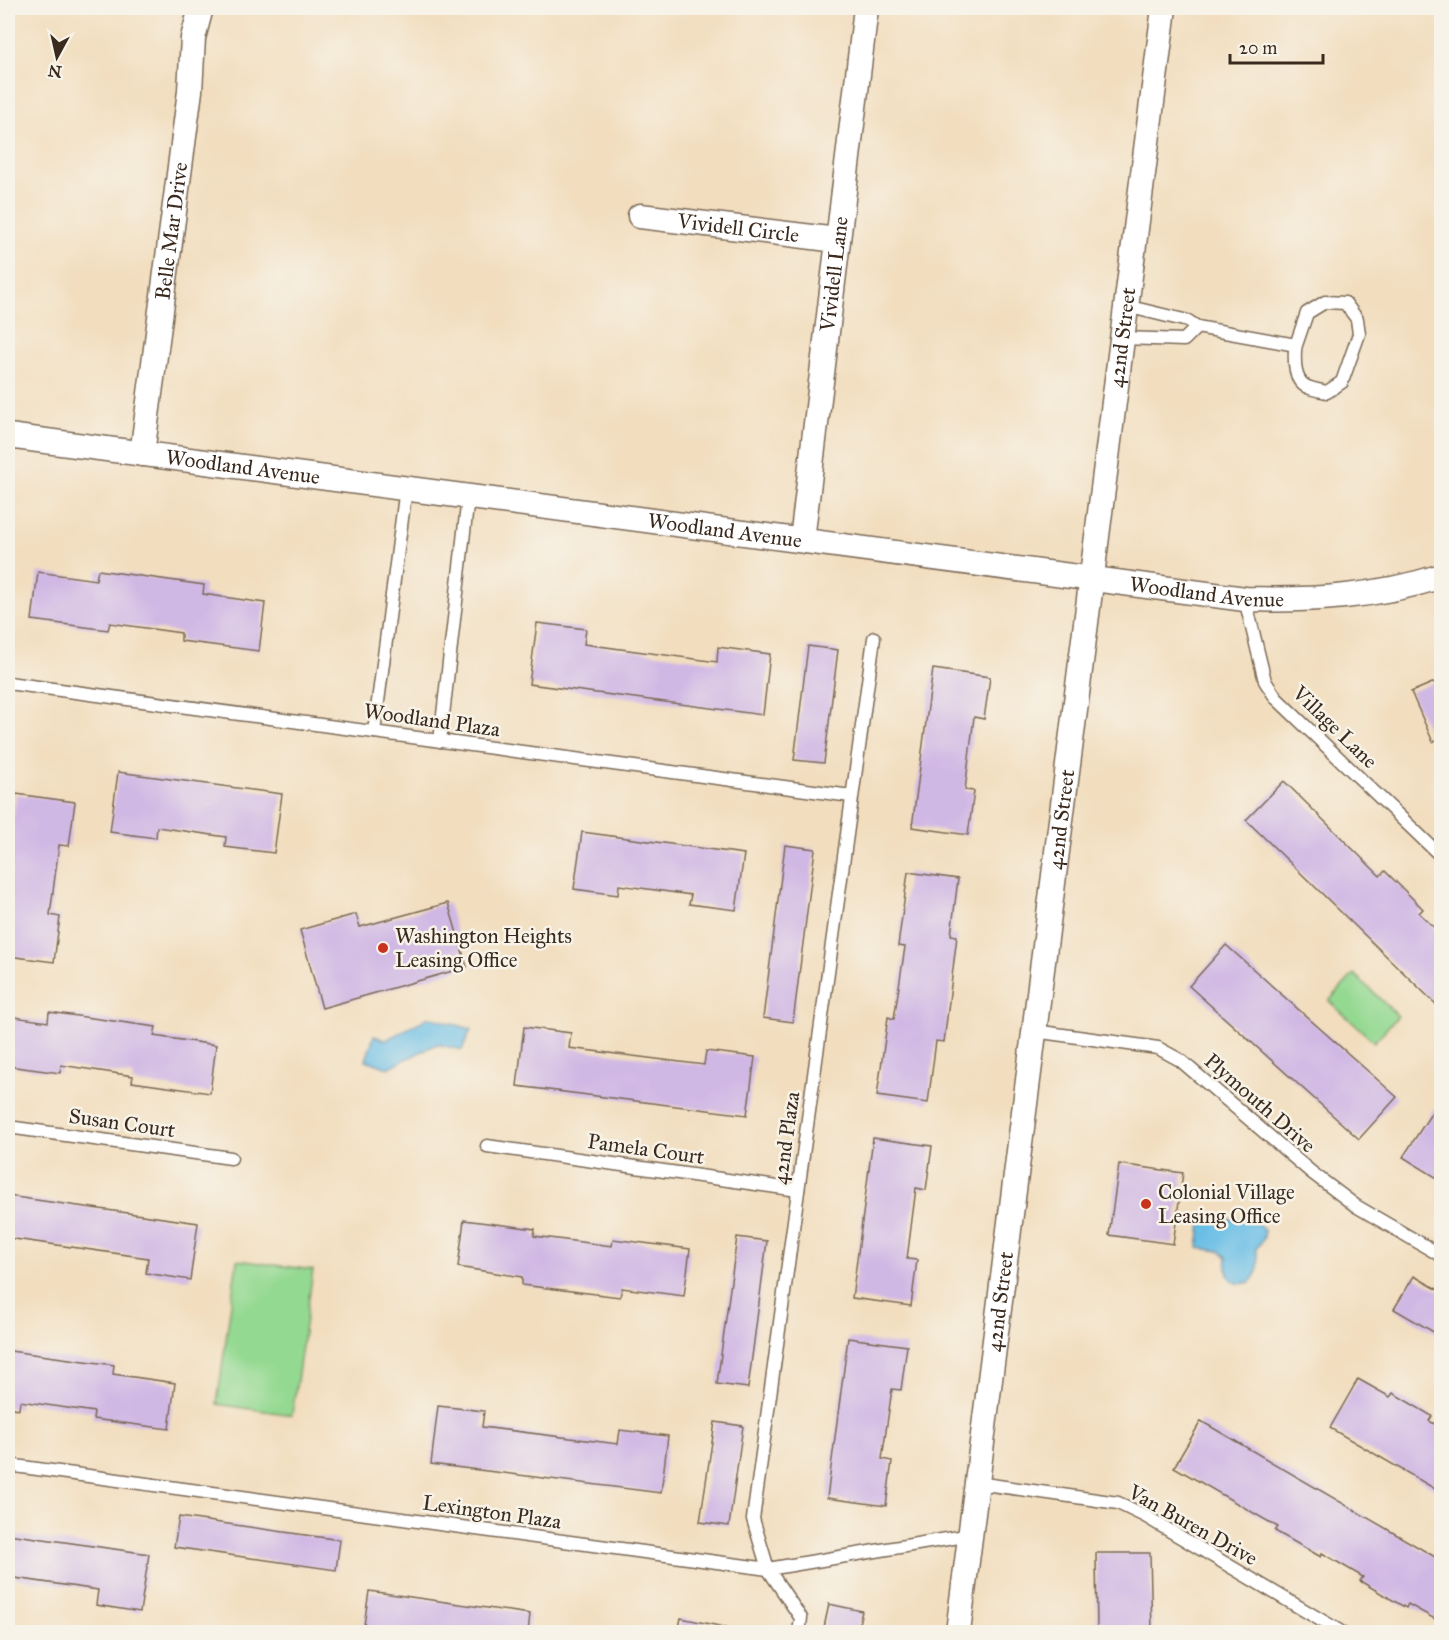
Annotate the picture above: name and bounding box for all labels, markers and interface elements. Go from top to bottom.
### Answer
north arrow [27,27,87,87]
scale bar [1230,27,1323,65]
text: 20 m [1239,37,1277,59]
text: N [47,61,63,82]
street label: Belle Mar Drive [150,160,194,301]
street label: Vividell Circle [675,208,801,248]
street label: Vividell Lane [814,215,854,334]
street label: 42nd Street [1103,285,1142,389]
street label: Woodland Avenue [164,444,322,490]
street label: Woodland Avenue [646,507,804,554]
street label: Woodland Avenue [1128,571,1284,612]
street label: Village Lane [1286,679,1383,774]
street label: Woodland Plaza [362,698,502,742]
street label: 42nd Street [1042,767,1080,871]
place label: Washington Heights Leasing Office [395,923,572,973]
marker: Washington Heights Leasing Office [376,941,390,955]
street label: Plymouth Drive [1199,1048,1321,1159]
street label: 42nd Plaza [767,1090,805,1186]
street label: Susan Court [67,1103,177,1143]
street label: Pamela Court [586,1128,707,1170]
place label: Colonial Village Leasing Office [1158,1179,1295,1229]
marker: Colonial Village Leasing Office [1139,1197,1153,1211]
street label: 42nd Street [981,1249,1019,1353]
street label: Van Buren Drive [1123,1478,1262,1571]
street label: Lexington Plaza [421,1489,563,1535]

